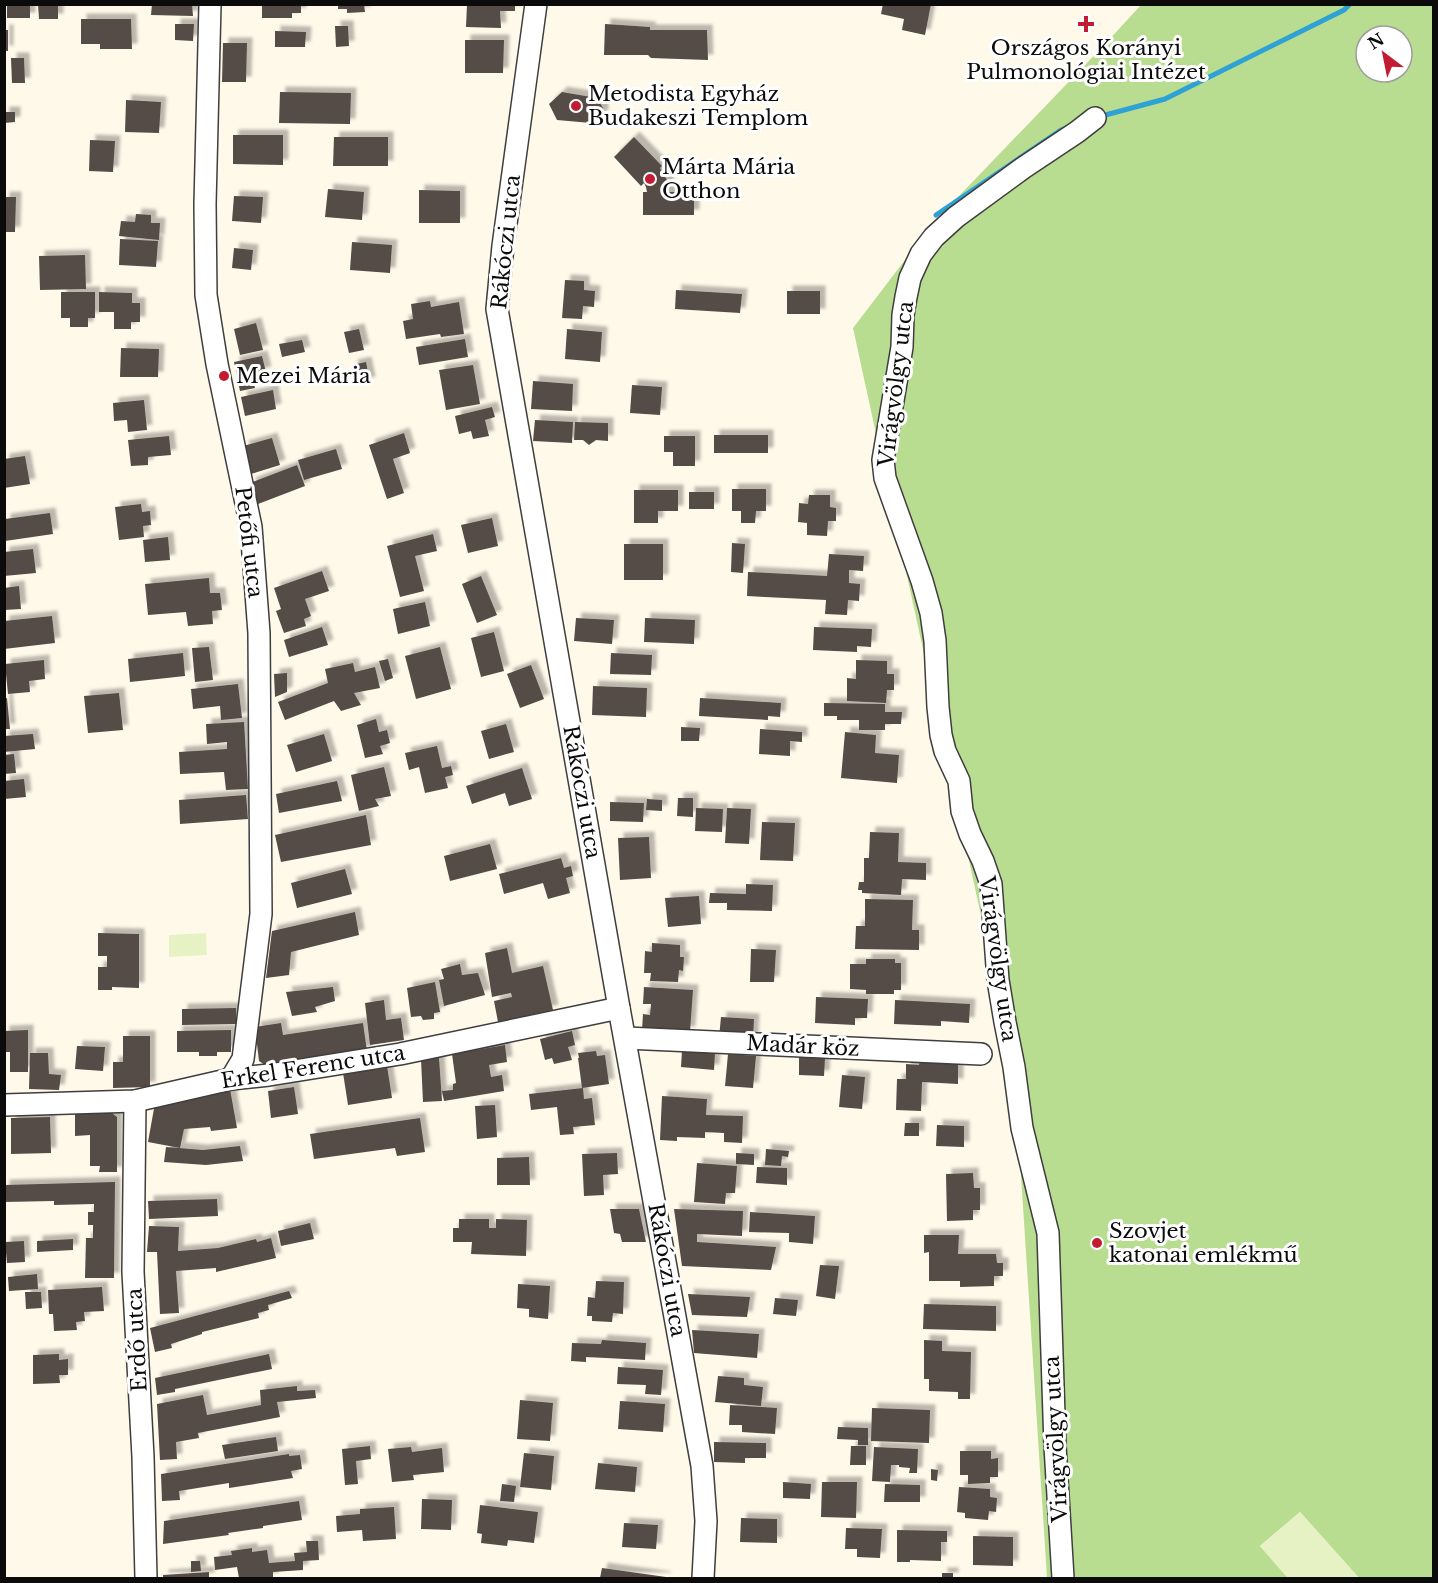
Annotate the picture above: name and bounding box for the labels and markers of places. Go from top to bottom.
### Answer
marker: Országos Korányi Pulmonológiai Intézet [1077,15,1095,33]
place label: Országos Korányi Pulmonológiai Intézet [966,35,1206,85]
place label: Metodista Egyház Budakeszi Templom [588,81,809,131]
marker: Metodista Egyház Budakeszi Templom [569,99,583,113]
place label: Márta Mária Otthon [662,154,796,204]
marker: Márta Mária Otthon [643,172,657,186]
place label: Mezei Mária [236,363,371,389]
marker: Mezei Mária [217,369,231,383]
place label: Szovjet katonai emlékmű [1109,1218,1298,1268]
marker: Szovjet katonai emlékmű [1090,1236,1104,1250]

